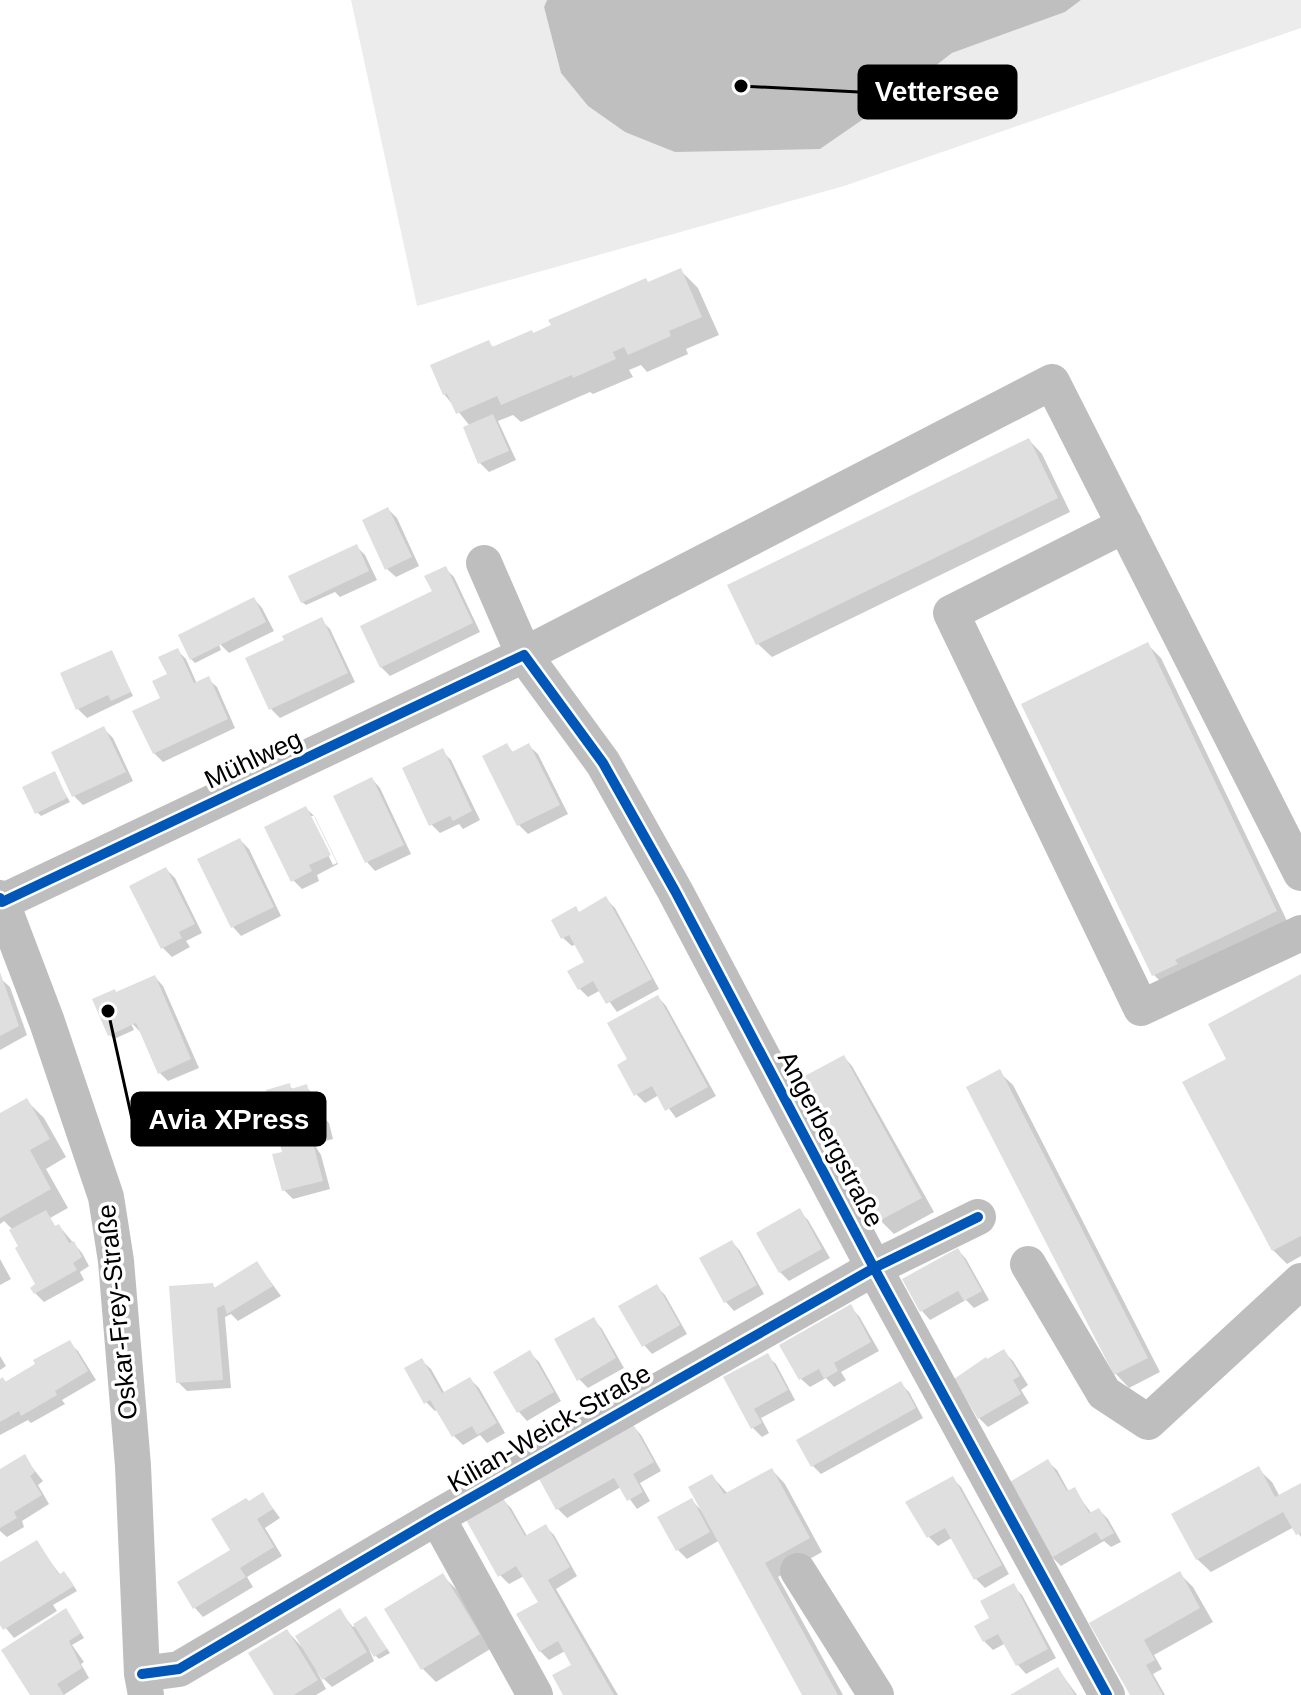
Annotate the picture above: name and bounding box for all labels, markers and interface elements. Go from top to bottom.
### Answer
callout: Vettersee [859,66,1016,118]
text: Vettersee [875,76,999,107]
street label: Mühlweg [200,723,306,795]
street label: Angerbergstraße [772,1046,890,1232]
callout: Avia XPress [132,1093,325,1145]
text: Avia XPress [149,1104,309,1135]
street label: Oskar-Frey-Straße [91,1203,143,1421]
street label: Kilian-Weick-Straße [442,1358,656,1498]

